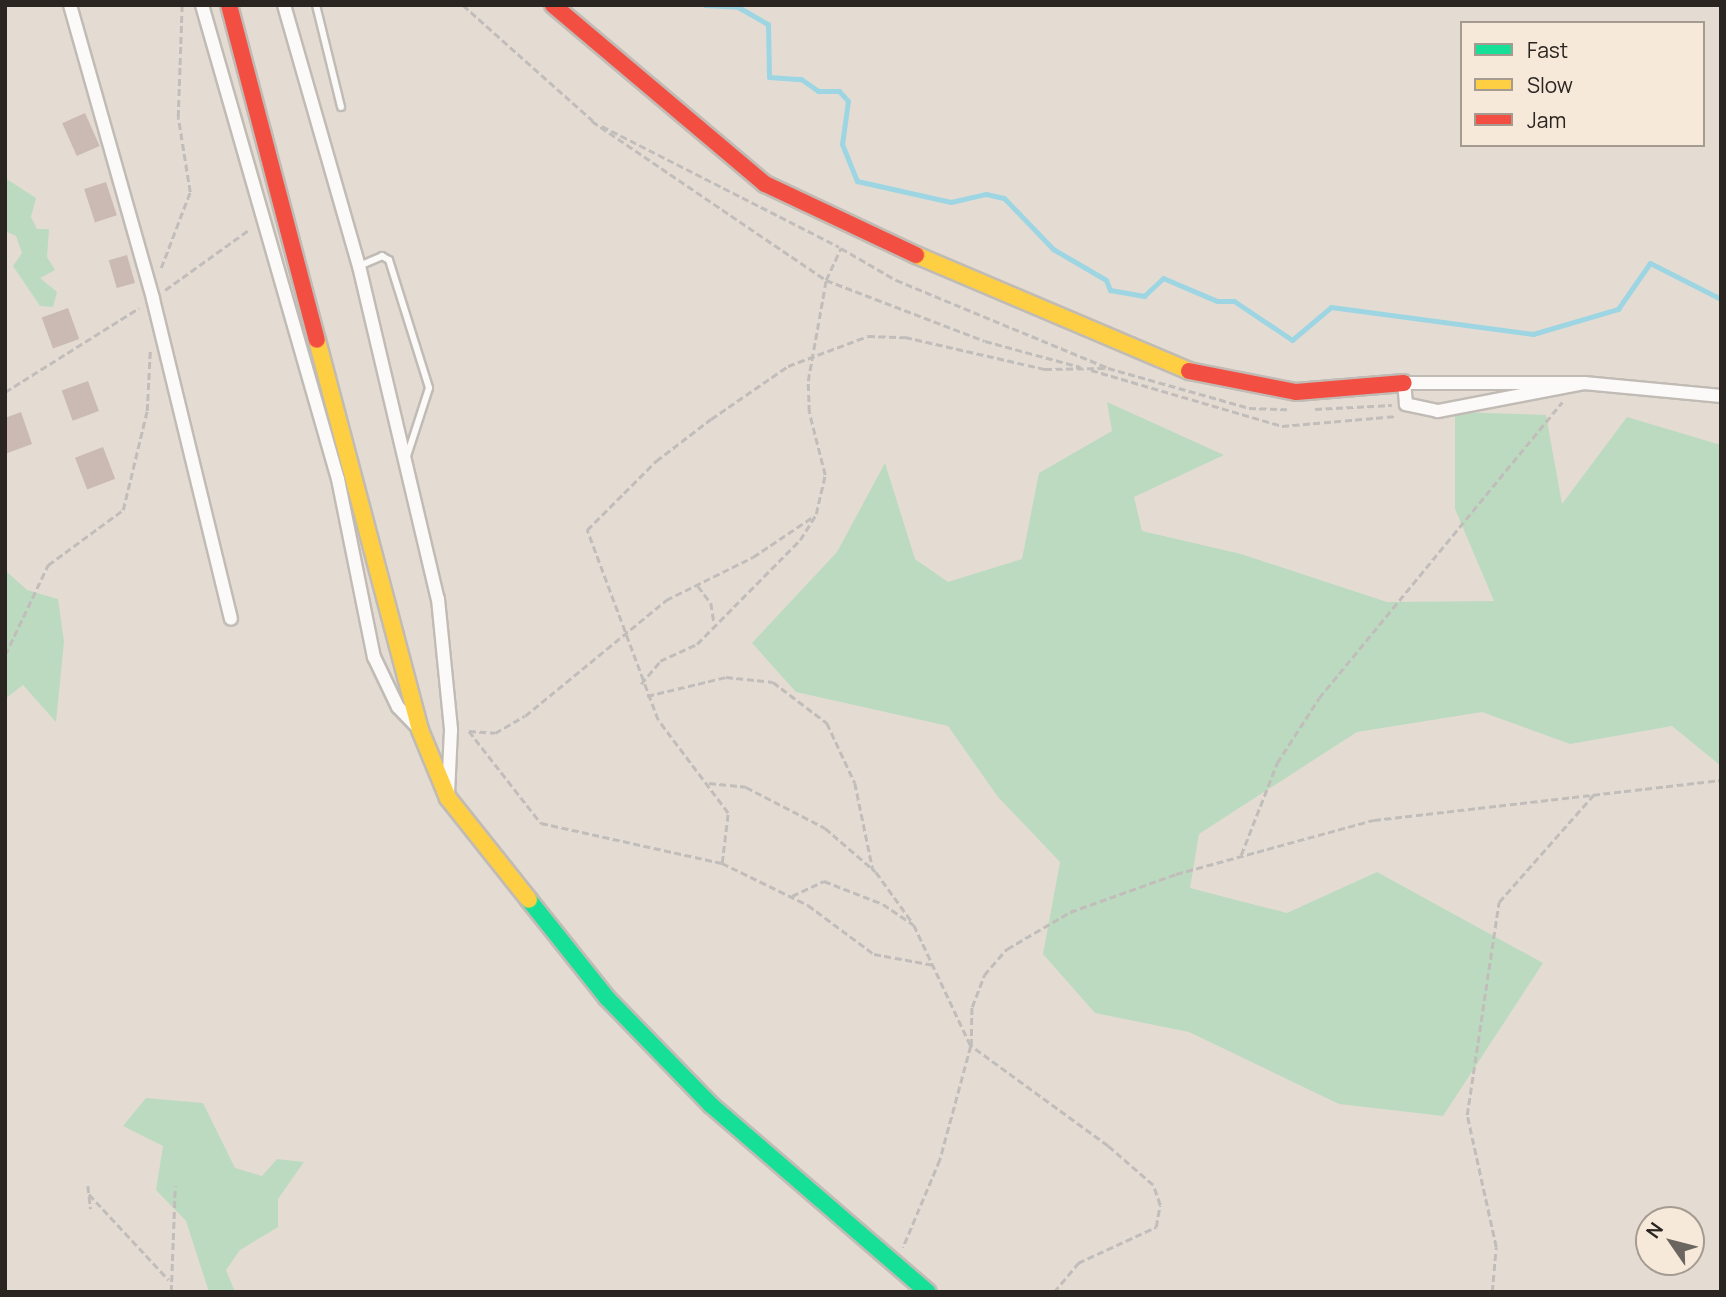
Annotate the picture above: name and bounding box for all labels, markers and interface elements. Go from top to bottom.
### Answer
legend [1460,21,1705,147]
text: Fast [1527,36,1568,64]
text: Slow [1527,71,1573,99]
text: Jam [1527,106,1566,134]
north arrow [1635,1206,1705,1276]
text: N [1640,1217,1669,1243]

